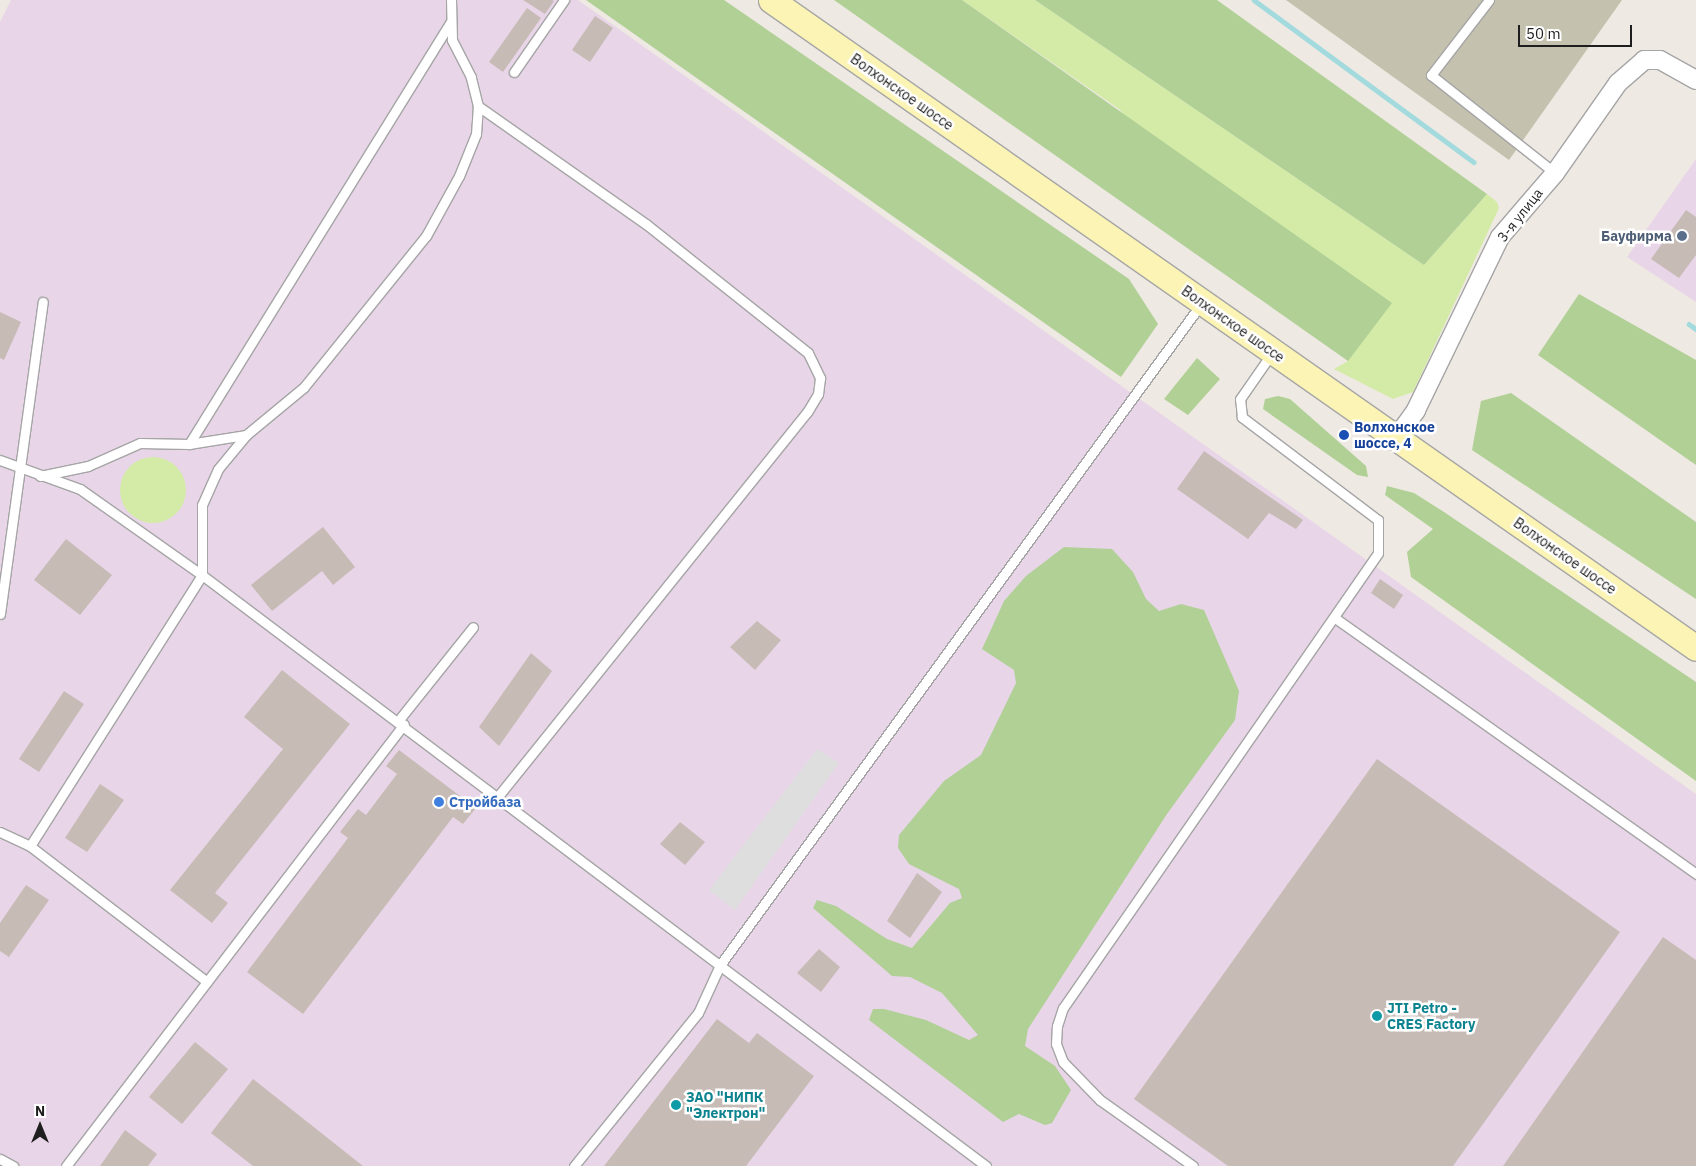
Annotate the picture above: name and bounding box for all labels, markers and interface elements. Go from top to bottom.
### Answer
scale bar [1521,15,1635,47]
text: 50 m [1526,24,1561,43]
street label: Волхонское шоссе [847,50,957,134]
street label: 3-я улица [1494,185,1546,245]
place label: Бауфирма [1601,228,1672,244]
marker: Бауфирма [1676,230,1688,242]
street label: Волхонское шоссе [1178,282,1288,366]
place label: Волхонское шоссе, 4 [1354,419,1435,452]
marker: Волхонское шоссе, 4 [1338,429,1350,441]
street label: Волхонское шоссе [1510,514,1620,598]
place label: Стройбаза [449,794,521,810]
marker: Стройбаза [433,796,445,808]
place label: JTI Petro - CRES Factory [1387,1000,1475,1032]
marker: JTI Petro - CRES Factory [1371,1010,1383,1022]
place label: ЗАО "НИПК "Электрон" [686,1089,765,1122]
marker: ЗАО "НИПК "Электрон" [670,1099,682,1111]
north arrow [15,1101,65,1151]
text: N [35,1102,45,1120]

